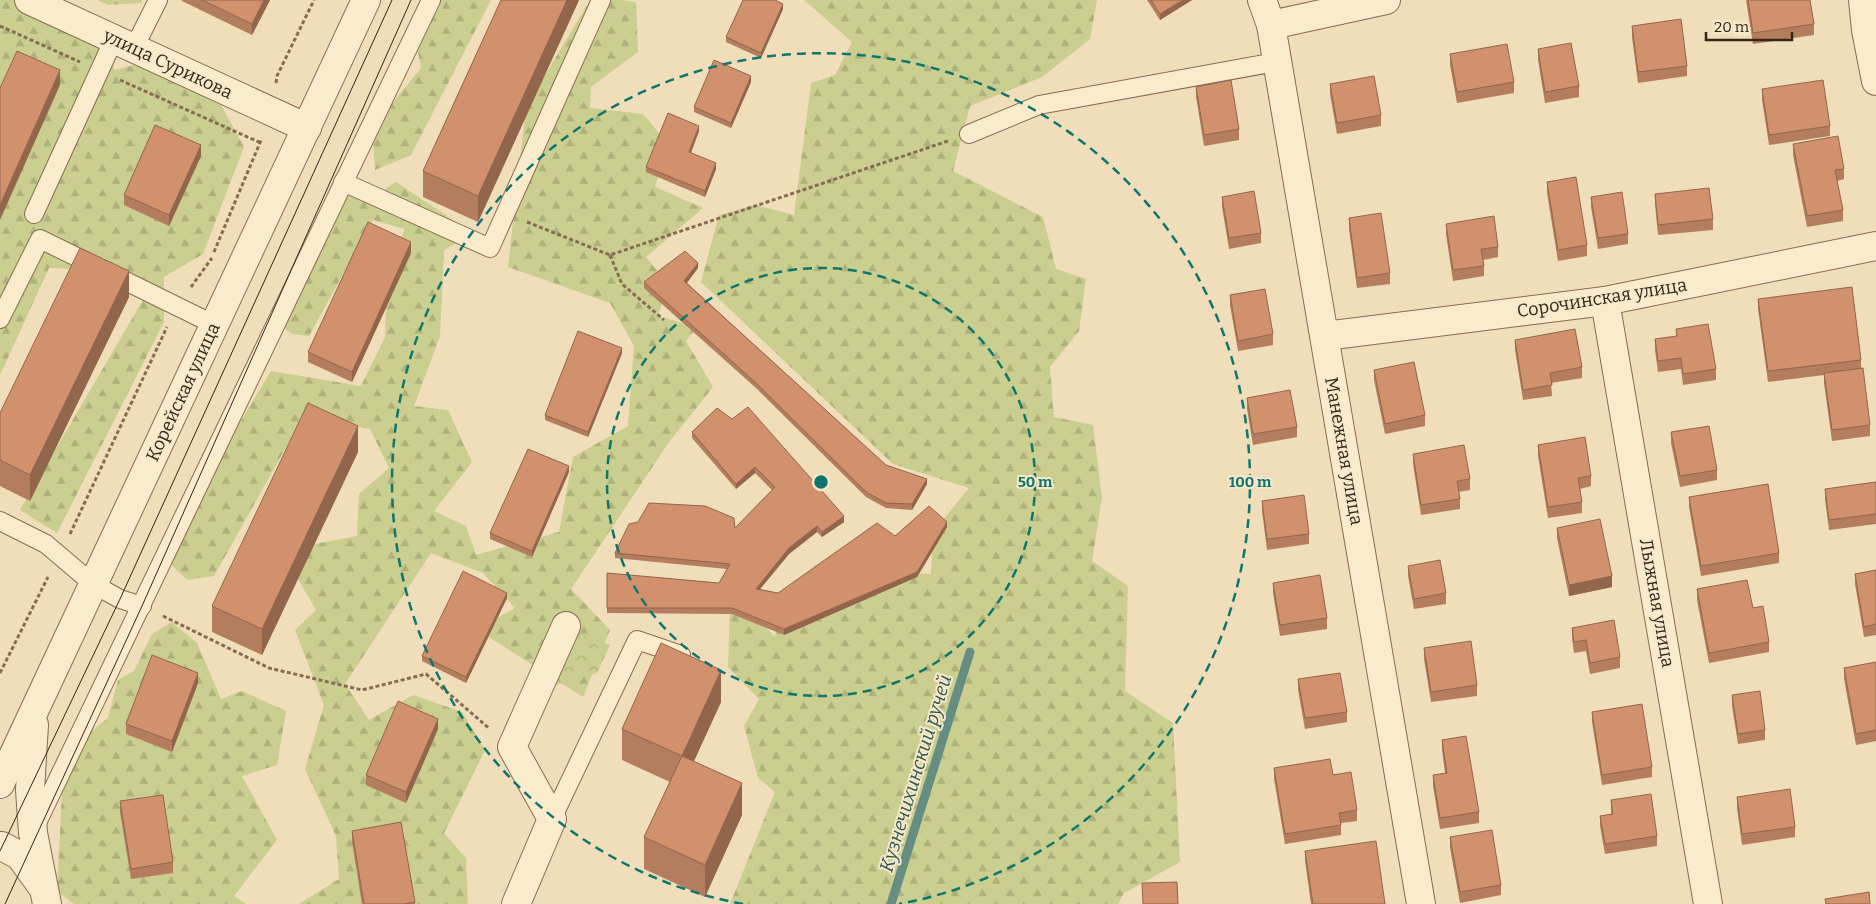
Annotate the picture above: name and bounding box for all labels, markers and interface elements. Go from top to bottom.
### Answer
scale bar [1706,10,1792,42]
text: 20 m [1714,18,1750,36]
street label: улица Сурикова [99,24,236,104]
street label: Сорочинская улица [1515,274,1689,322]
street label: Корейская улица [141,319,225,465]
street label: Манежная улица [1320,375,1368,527]
centre of rings [812,473,830,491]
text: 50 m [1018,473,1053,491]
text: 100 m [1229,473,1272,491]
street label: Лыжная улица [1635,537,1679,669]
water label: Кузнечихинский ручей [874,672,956,875]

